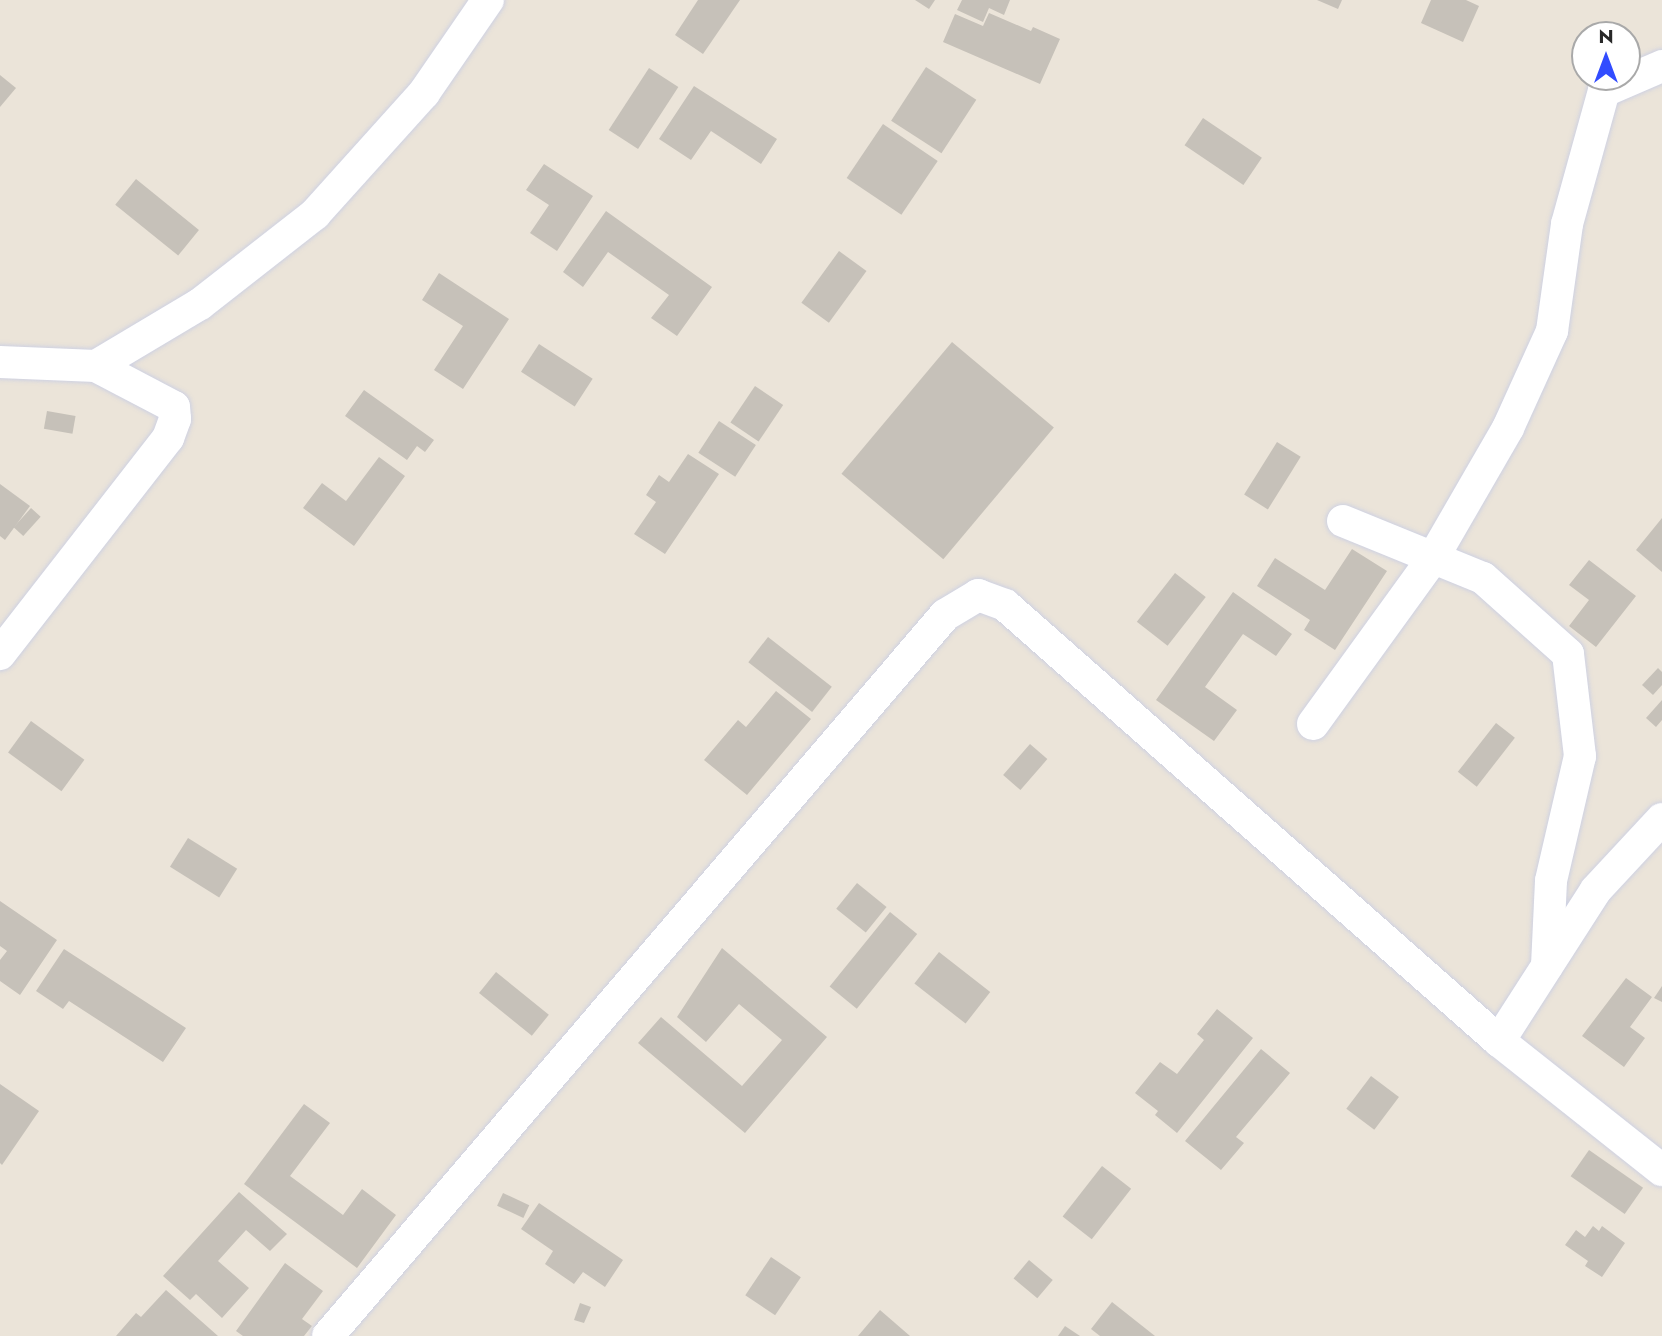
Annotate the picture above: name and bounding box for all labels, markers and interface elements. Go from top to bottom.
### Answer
north arrow [1571,21,1641,91]
text: N [1598,23,1614,50]

